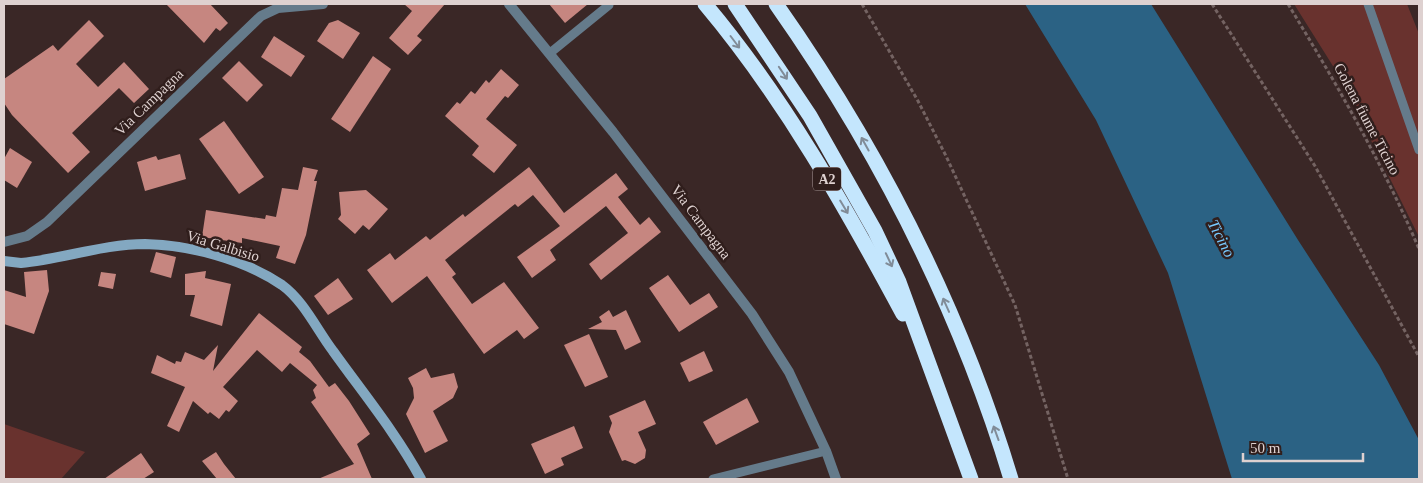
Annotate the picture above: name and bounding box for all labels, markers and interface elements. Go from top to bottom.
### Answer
one-way arrow [730,35,740,49]
street label: Golena fiume Ticino [1331,60,1403,178]
street label: Via Campagna [112,65,187,139]
one-way arrow [778,65,788,79]
one-way arrow [860,137,869,152]
road number: A2 [813,168,841,190]
street label: Via Campagna [668,182,734,262]
one-way arrow [839,199,849,213]
water label: Ticino [1205,217,1238,260]
street label: Via Galbisio [185,227,261,265]
one-way arrow [884,252,894,267]
one-way arrow [940,298,950,313]
one-way arrow [991,426,1000,441]
scale bar [1243,430,1363,462]
text: 50 m [1250,440,1281,456]

